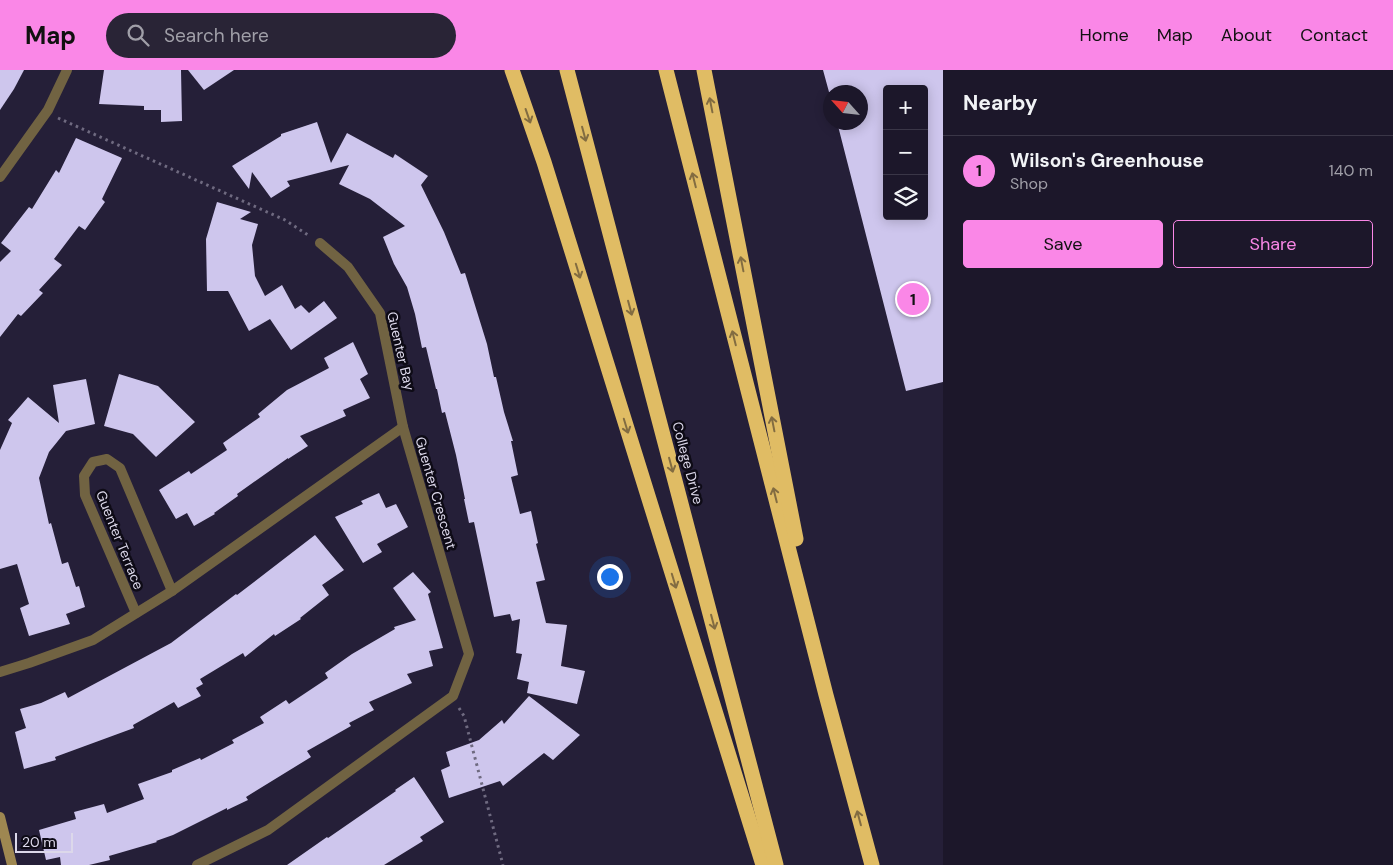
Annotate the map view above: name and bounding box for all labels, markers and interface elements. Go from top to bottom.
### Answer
search box [106,13,456,58]
text: Map [25,20,76,51]
icon: search [124,21,152,49]
text: Search here [164,23,269,48]
text: Home [1079,23,1129,47]
text: Map [1157,23,1193,47]
text: About [1221,23,1272,47]
text: Contact [1300,23,1368,47]
north arrow [823,85,868,130]
map controls [883,85,928,220]
button: + [883,85,928,130]
text: Nearby [963,89,1037,117]
one-way arrow [705,97,715,113]
one-way arrow [524,108,533,123]
one-way arrow [580,126,589,142]
button: − [883,130,928,175]
text: Wilson's Greenhouse [1010,148,1204,173]
text: 1 [976,160,982,181]
text: 140 m [1329,160,1373,181]
one-way arrow [689,173,698,189]
text: Shop [1010,173,1048,194]
button: layers [883,175,928,220]
button: Save [963,220,1163,268]
button: Share [1173,220,1373,268]
one-way arrow [737,257,746,273]
one-way arrow [574,262,583,278]
pin: 1 [897,280,929,318]
one-way arrow [626,300,635,316]
street label: Guenter Bay [383,310,419,392]
one-way arrow [729,330,739,346]
one-way arrow [768,416,778,432]
one-way arrow [622,418,632,434]
street label: College Drive [668,420,708,506]
street label: Guenter Crescent [411,435,461,551]
one-way arrow [667,457,677,473]
street label: Guenter Terrace [92,488,148,592]
one-way arrow [770,488,779,504]
your location [597,564,623,590]
one-way arrow [670,573,680,589]
one-way arrow [708,614,718,630]
one-way arrow [854,810,863,826]
scale bar [15,830,72,853]
text: 20 m [22,833,56,851]

